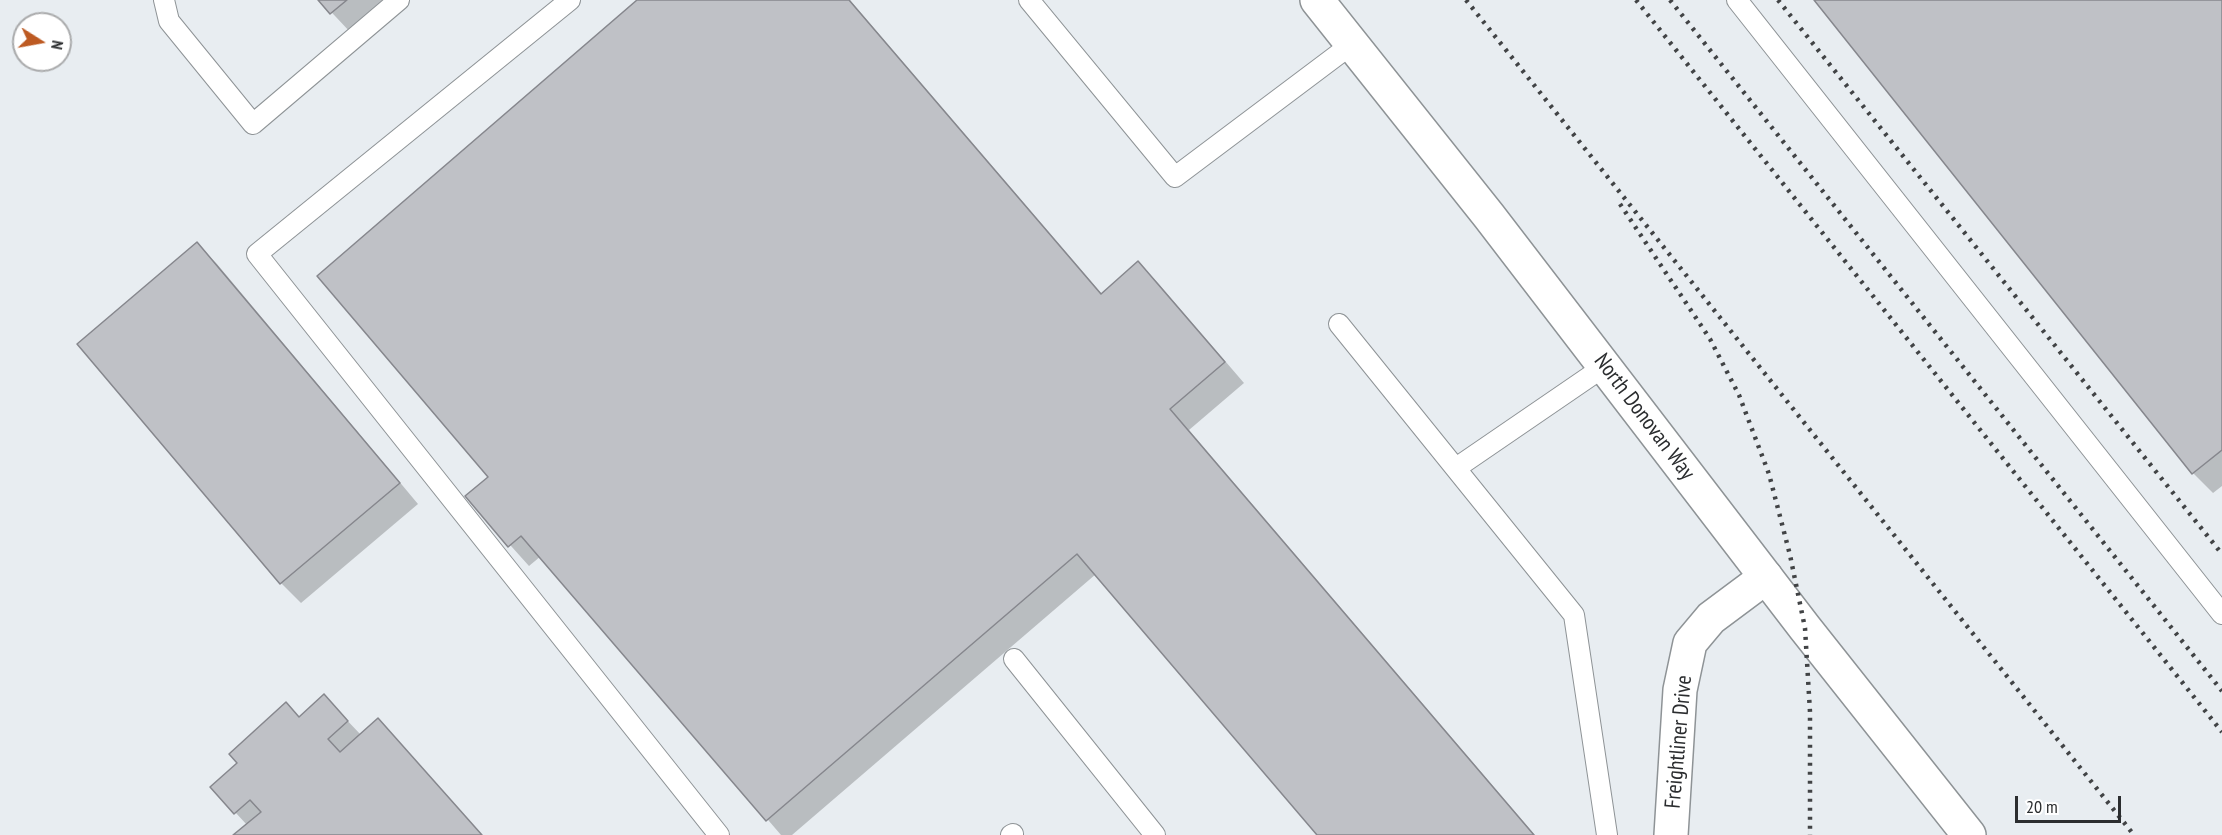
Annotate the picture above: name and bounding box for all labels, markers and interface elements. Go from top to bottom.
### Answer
north arrow [12,12,72,72]
text: N [47,39,68,51]
street label: North Donovan Way [1588,349,1700,485]
street label: Freightliner Drive [1660,674,1698,810]
scale bar [2018,784,2124,822]
text: 20 m [2026,795,2058,818]

